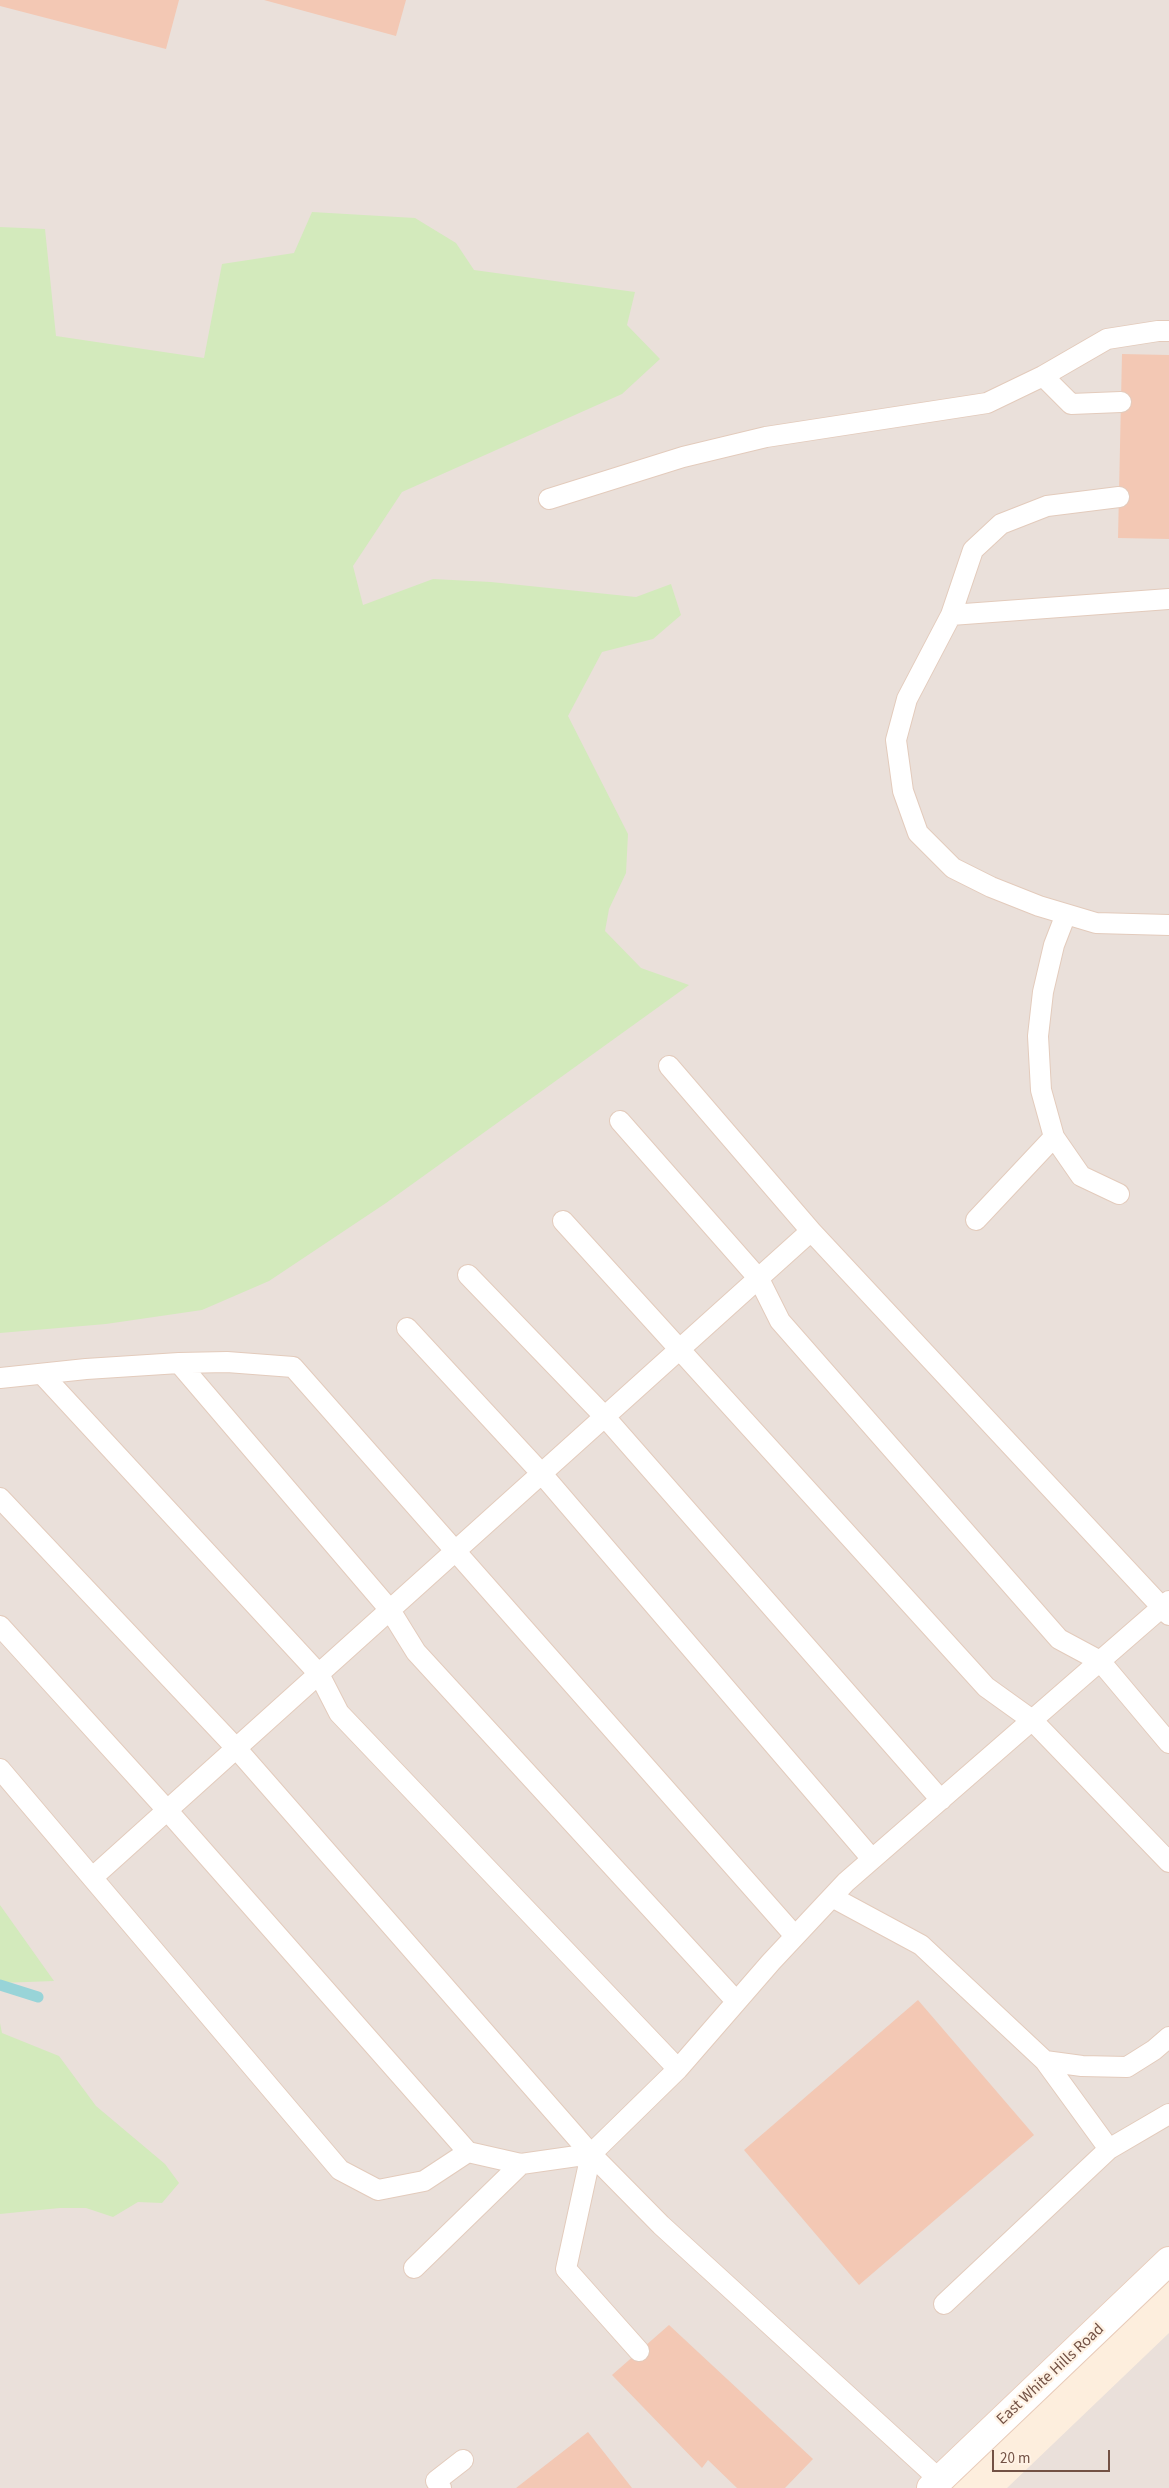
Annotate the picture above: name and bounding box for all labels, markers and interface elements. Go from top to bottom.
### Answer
street label: East White Hills Road [993,2320,1109,2430]
scale bar [994,2440,1112,2472]
text: 20 m [1000,2448,1030,2469]

